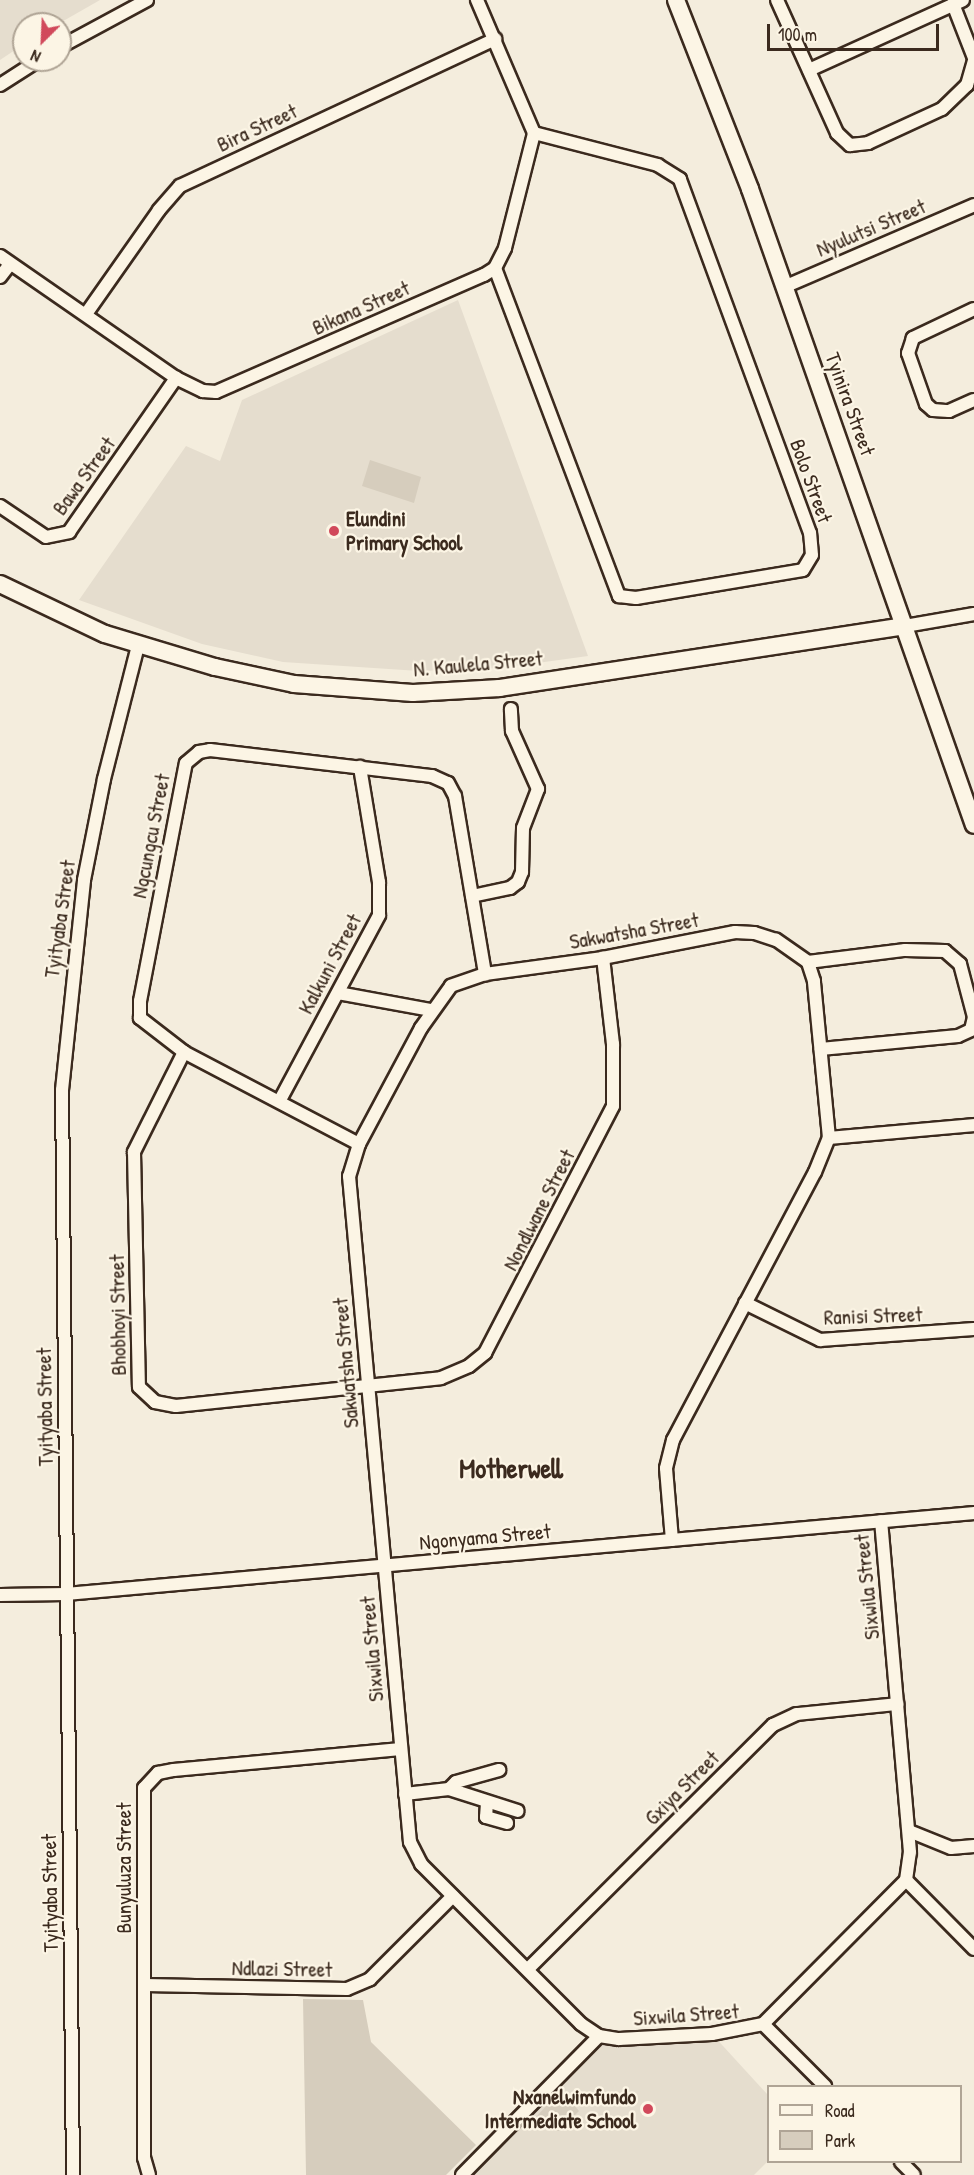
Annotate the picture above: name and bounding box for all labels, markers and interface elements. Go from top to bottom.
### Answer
north arrow [12,12,72,72]
scale bar [770,12,942,50]
text: 100 m [778,22,817,47]
text: N [27,45,44,68]
street label: Bira Street [213,99,301,157]
street label: Nyulutsi Street [813,194,929,262]
street label: Bikana Street [308,275,414,341]
street label: Tyinira Street [820,349,880,459]
street label: Bawa Street [47,432,121,520]
street label: Bolo Street [784,436,838,526]
place label: Elundini Primary School [346,506,462,556]
marker: Elundini Primary School [327,524,341,538]
street label: N. Kaulela Street [412,646,544,682]
street label: Ngcungcu Street [127,772,175,900]
street label: Tyityaba Street [39,859,81,979]
street label: Sakwatsha Street [567,907,701,955]
street label: Kalkuni Street [293,910,367,1018]
street label: Nondlwane Street [498,1145,580,1275]
street label: Bhobhoyi Street [104,1254,132,1376]
street label: Sakwatsha Street [328,1297,364,1429]
street label: Ranisi Street [823,1302,923,1330]
street label: Tyityaba Street [31,1348,59,1466]
district label: Motherwell [459,1453,563,1485]
street label: Ngonyama Street [418,1519,552,1555]
street label: Sixwila Street [849,1533,885,1641]
street label: Sixwila Street [355,1595,389,1703]
street label: Gxiya Street [639,1745,725,1831]
street label: Bunyuluza Street [111,1803,137,1933]
street label: Tyityaba Street [36,1834,64,1952]
street label: Ndlazi Street [231,1956,333,1982]
street label: Sixwila Street [632,1999,740,2031]
place label: Nxanelwimfundo Intermediate School [485,2084,636,2134]
legend [767,2085,962,2163]
text: Road [825,2098,855,2123]
marker: Nxanelwimfundo Intermediate School [641,2102,655,2116]
text: Park [825,2128,855,2153]

